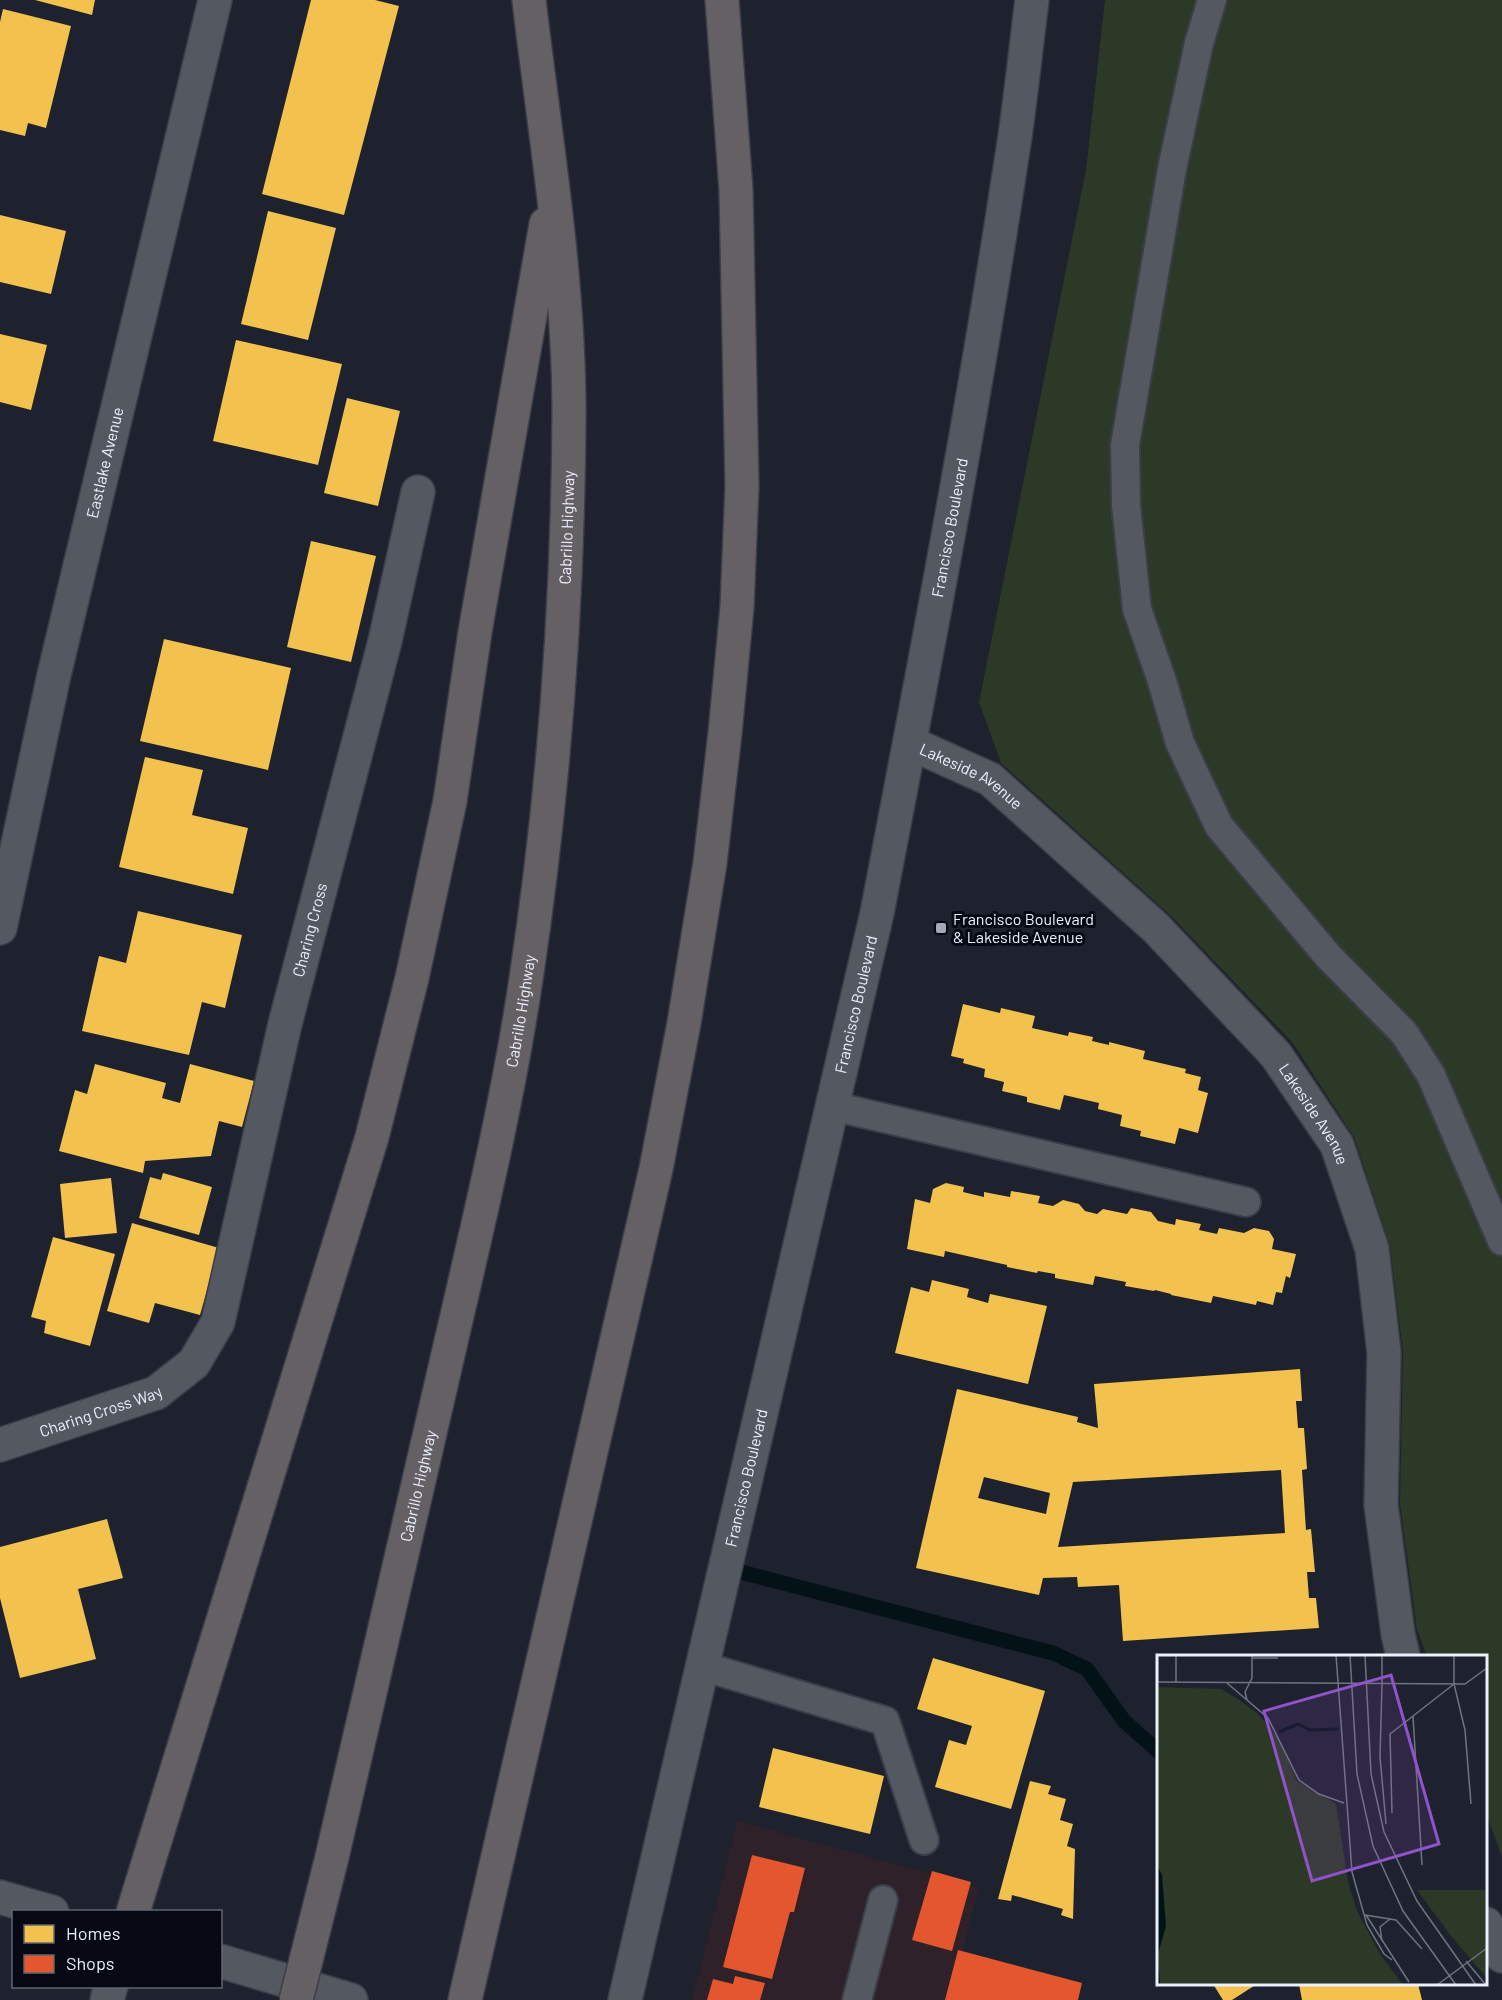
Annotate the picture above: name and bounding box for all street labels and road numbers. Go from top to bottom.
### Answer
street label: Eastlake Avenue [82,405,127,520]
street label: Francisco Boulevard [927,456,971,599]
street label: Cabrillo Highway [555,470,577,585]
street label: Lakeside Avenue [917,739,1027,813]
street label: Charing Cross [288,881,330,979]
street label: Francisco Boulevard [830,933,881,1075]
street label: Cabrillo Highway [501,952,539,1069]
street label: Lakeside Avenue [1275,1060,1353,1167]
street label: Charing Cross Way [37,1381,166,1440]
street label: Francisco Boulevard [720,1407,771,1549]
street label: Cabrillo Highway [395,1427,440,1544]

